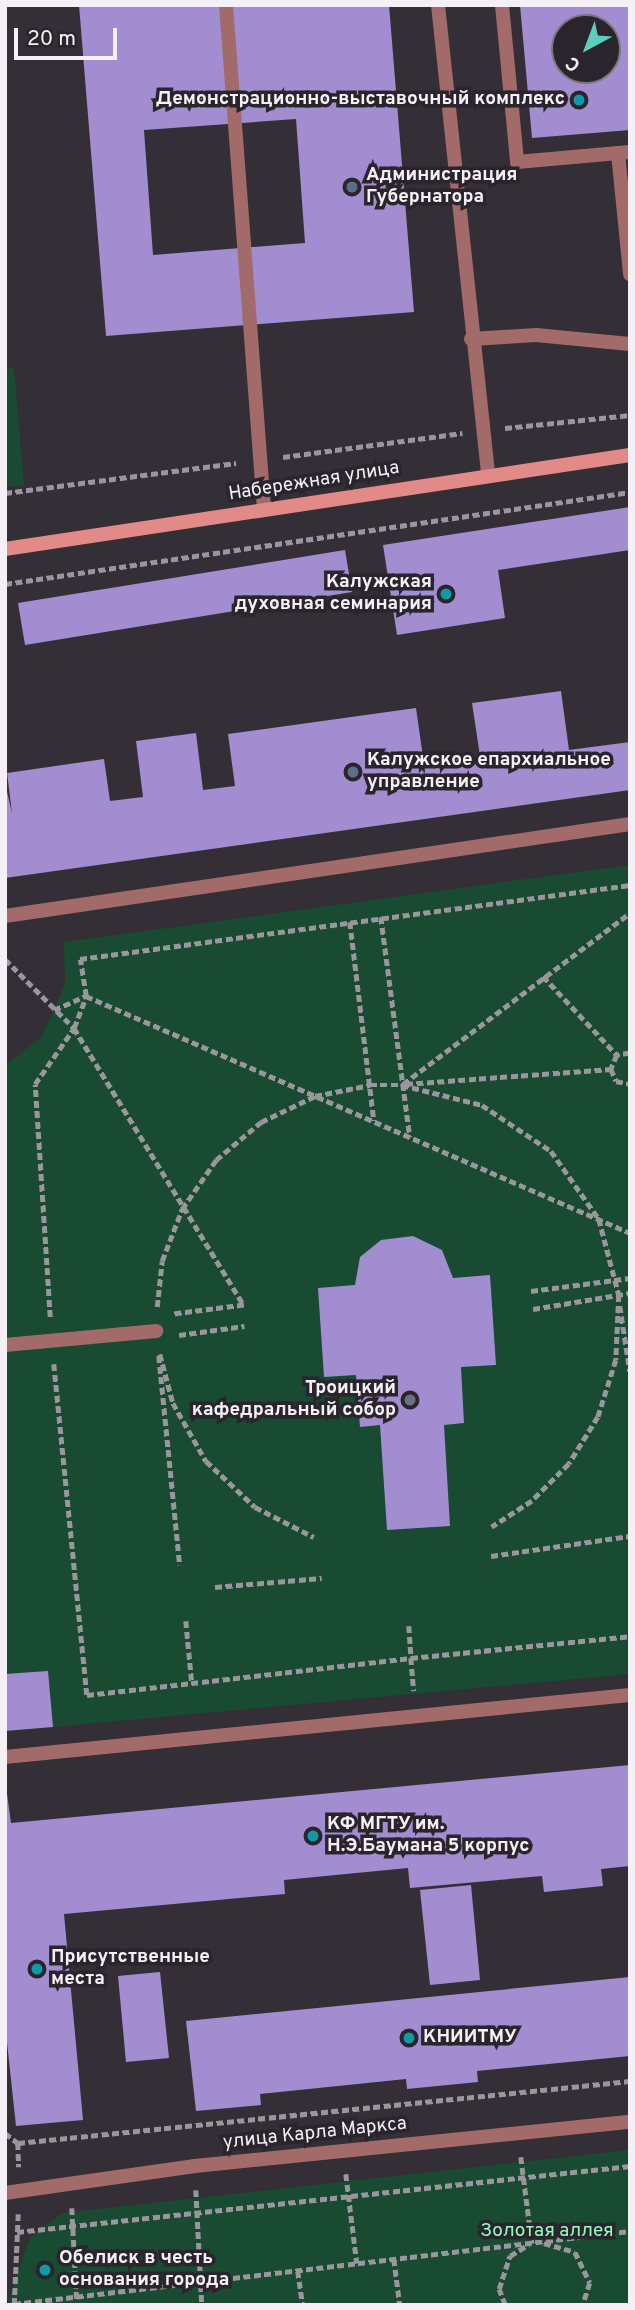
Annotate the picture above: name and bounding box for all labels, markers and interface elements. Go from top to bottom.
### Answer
scale bar [18,14,121,58]
north arrow [551,14,621,84]
text: 20 m [27,26,76,53]
text: С [561,50,586,76]
place label: Демонстрационно-выставочный комплекс [156,89,565,111]
marker: Демонстрационно-выставочный комплекс [571,92,587,108]
place label: Администрация Губернатора [366,165,517,209]
marker: Администрация Губернатора [344,179,360,195]
street label: Набережная улица [227,457,401,507]
place label: Калужская духовная семинария [235,572,432,616]
marker: Калужская духовная семинария [438,586,454,602]
place label: Калужское епархиальное управление [367,750,611,794]
marker: Калужское епархиальное управление [345,764,361,780]
place label: Троицкий кафедральный собор [192,1378,396,1422]
marker: Троицкий кафедральный собор [402,1392,418,1408]
place label: КФ МГТУ им. Н.Э.Баумана 5 корпус [327,1814,530,1858]
marker: КФ МГТУ им. Н.Э.Баумана 5 корпус [305,1828,321,1844]
place label: Присутственные места [51,1947,210,1991]
marker: Присутственные места [29,1961,45,1977]
place label: КНИИТМУ [423,2027,517,2049]
marker: КНИИТМУ [401,2030,417,2046]
street label: улица Карла Маркса [222,2113,408,2155]
park label: Золотая аллея [480,2221,614,2243]
place label: Обелиск в честь основания города [59,2248,229,2292]
marker: Обелиск в честь основания города [37,2262,53,2278]

